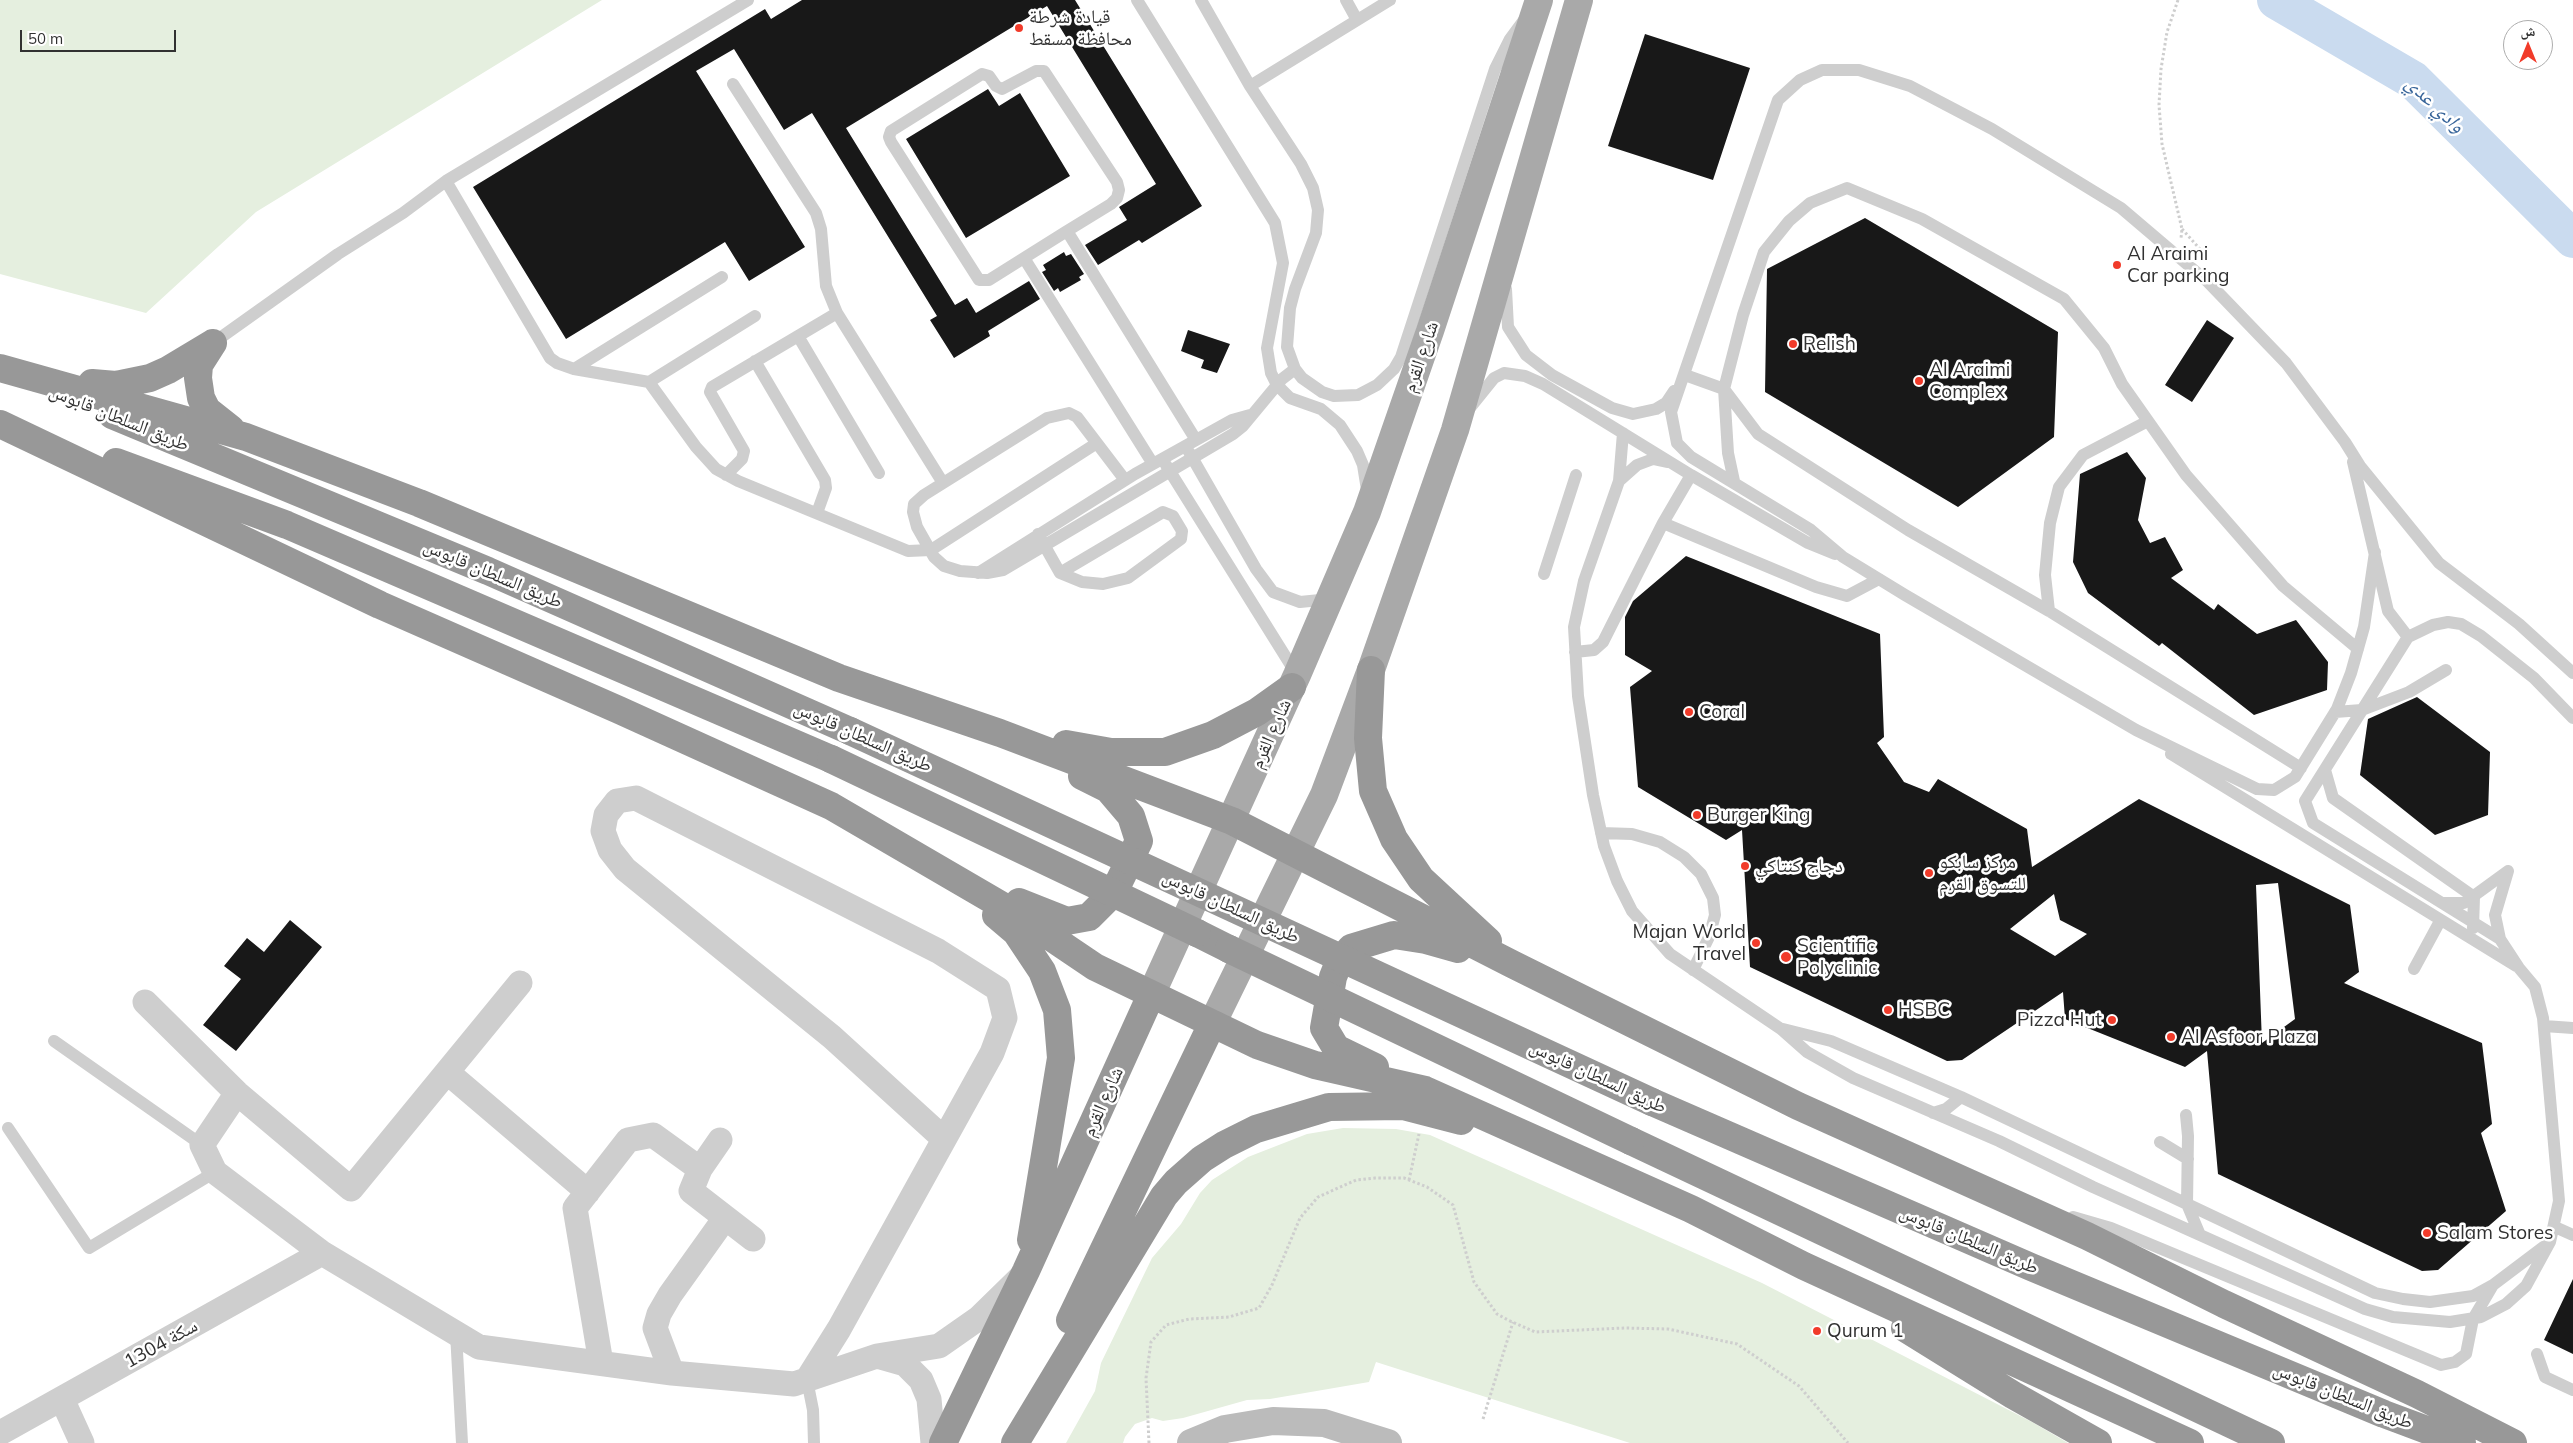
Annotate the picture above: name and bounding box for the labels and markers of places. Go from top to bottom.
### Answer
place label: قيادة شرطة محافظة مسقط [1029,6,1132,50]
marker: قيادة شرطة محافظة مسقط [1013,22,1025,34]
place label: Al Araimi Car parking [2127,243,2230,287]
marker: Al Araimi Car parking [2111,259,2123,271]
place label: Relish [1803,333,1856,355]
marker: Relish [1787,338,1799,350]
place label: Al Araimi Complex [1929,359,2010,403]
marker: Al Araimi Complex [1913,375,1925,387]
place label: Coral [1699,701,1745,723]
marker: Coral [1683,706,1695,718]
place label: Burger King [1707,804,1810,826]
marker: Burger King [1691,809,1703,821]
place label: مركز سابكو للتسوق القرم [1939,851,2026,895]
place label: دجاج كنتاكي [1755,855,1843,877]
marker: دجاج كنتاكي [1739,860,1751,872]
marker: مركز سابكو للتسوق القرم [1923,867,1935,879]
place label: Majan World Travel [1633,921,1746,965]
place label: Scientific Polyclinic [1797,935,1878,979]
marker: Majan World Travel [1750,937,1762,949]
marker: Scientific Polyclinic [1779,950,1793,964]
place label: HSBC [1898,999,1950,1021]
marker: HSBC [1882,1004,1894,1016]
place label: Pizza Hut [2017,1009,2102,1031]
marker: Pizza Hut [2106,1014,2118,1026]
place label: Al Asfoor Plaza [2181,1026,2317,1048]
marker: Al Asfoor Plaza [2165,1031,2177,1043]
place label: Salam Stores [2437,1222,2554,1244]
marker: Salam Stores [2421,1227,2433,1239]
place label: Qurum 1 [1827,1320,1904,1342]
marker: Qurum 1 [1811,1325,1823,1337]

